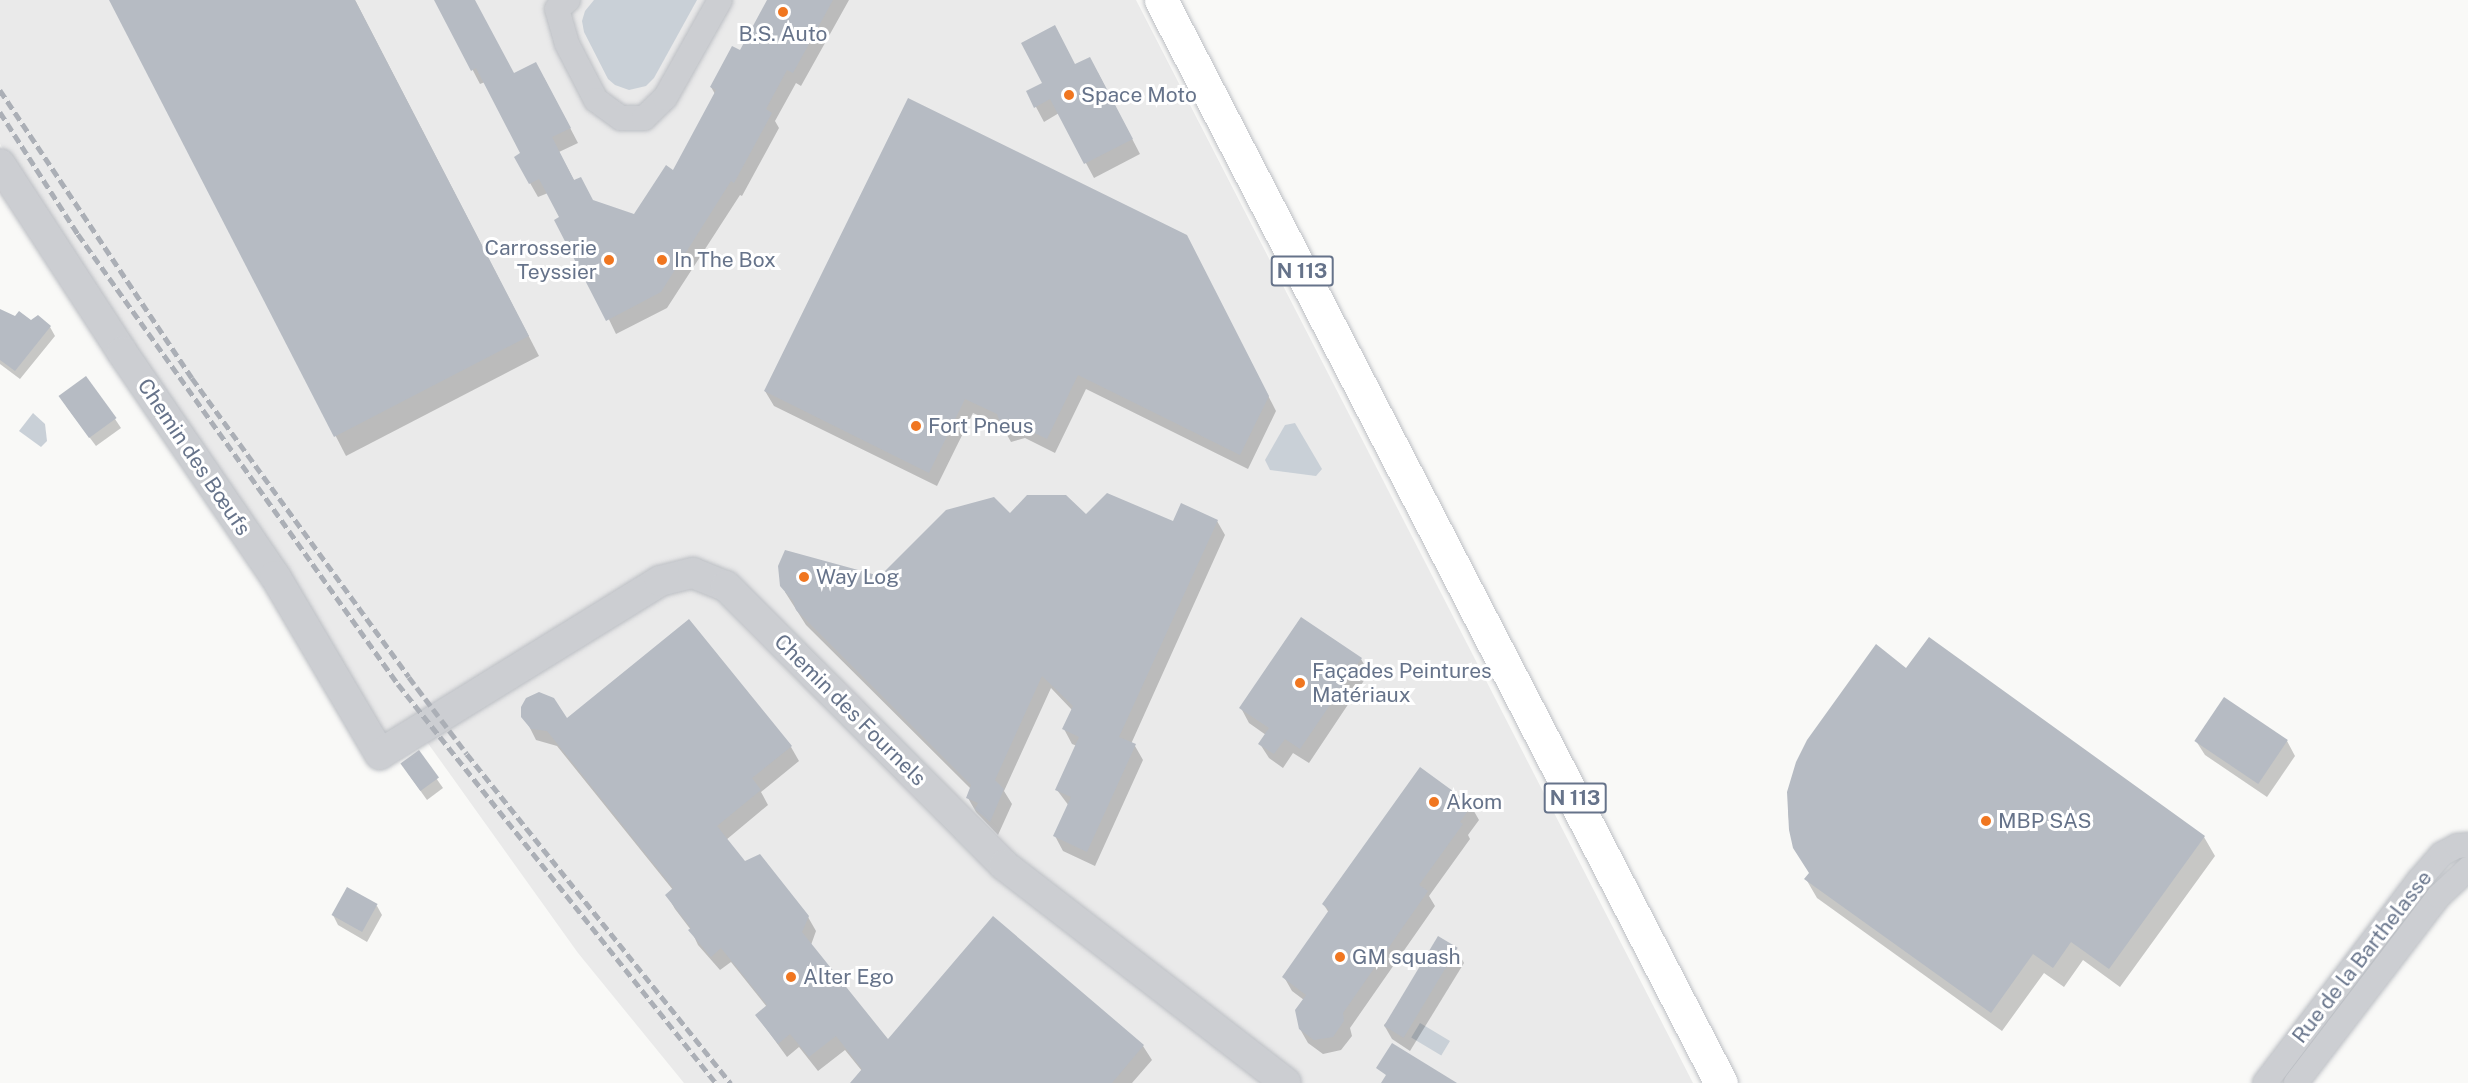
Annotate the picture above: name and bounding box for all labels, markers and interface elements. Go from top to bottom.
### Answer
marker: B.S. Auto [776,5,790,19]
place label: B.S. Auto [738,21,828,47]
place label: Space Moto [1081,82,1197,108]
marker: Space Moto [1062,88,1076,102]
place label: Carrosserie Teyssier [485,235,597,285]
place label: In The Box [674,247,776,273]
marker: Carrosserie Teyssier [602,253,616,267]
marker: In The Box [655,253,669,267]
road number: N 113 [1270,254,1334,288]
street label: Chemin des Bœufs [132,374,256,540]
place label: Fort Pneus [928,413,1033,439]
marker: Fort Pneus [909,419,923,433]
place label: Way Log [816,564,899,590]
marker: Way Log [797,570,811,584]
street label: Chemin des Fournels [769,629,931,791]
place label: Façades Peintures Matériaux [1312,658,1492,708]
marker: Façades Peintures Matériaux [1293,676,1307,690]
road number: N 113 [1544,781,1606,815]
place label: Akom [1446,789,1502,815]
marker: Akom [1427,795,1441,809]
place label: MBP SAS [1998,808,2092,834]
marker: MBP SAS [1979,814,1993,828]
street label: Rue de la Barthelasse [2287,866,2437,1048]
place label: GM squash [1352,944,1461,970]
marker: GM squash [1333,950,1347,964]
place label: Alter Ego [803,964,894,990]
marker: Alter Ego [784,970,798,984]

